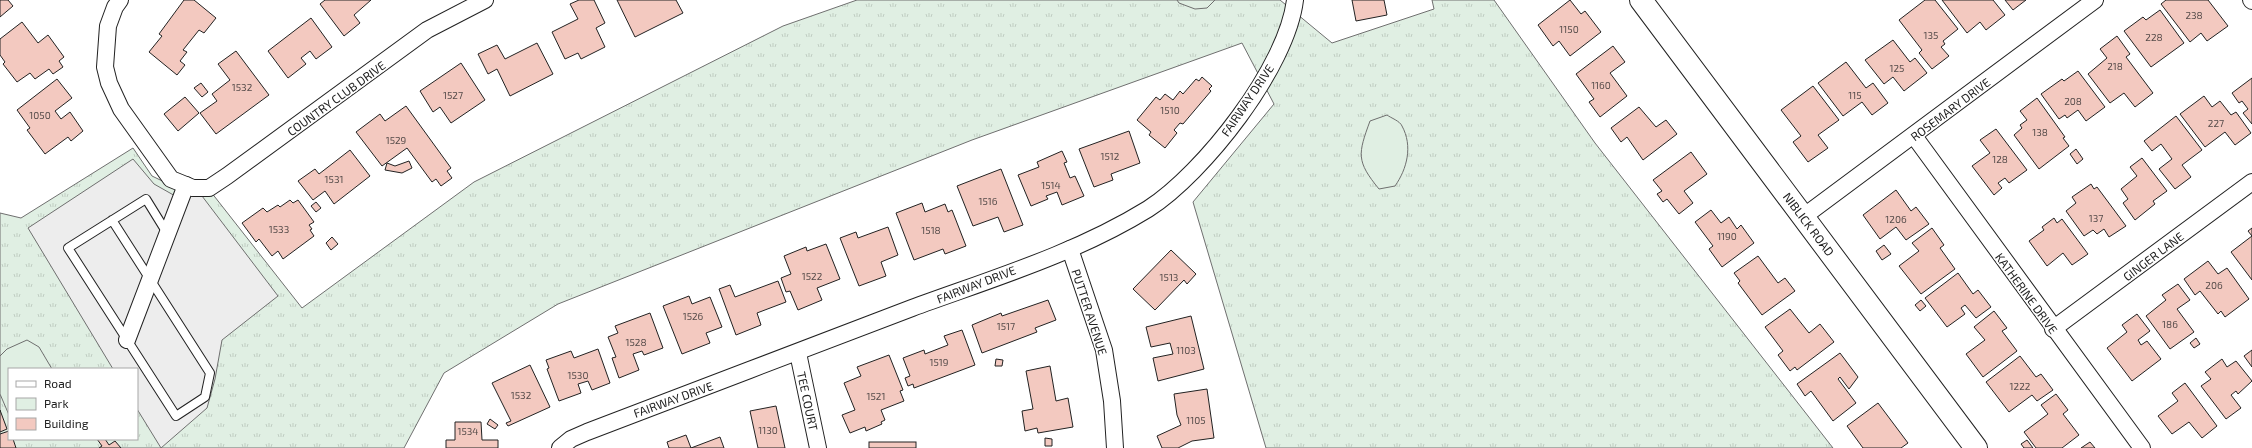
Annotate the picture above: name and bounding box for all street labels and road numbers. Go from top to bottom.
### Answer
street label: COUNTRY CLUB DRIVE [284,57,388,138]
street label: FAIRWAY DRIVE [1218,61,1276,139]
street label: ROSEMARY DRIVE [1907,74,1993,143]
street label: NIBLICK ROAD [1781,190,1837,258]
street label: GINGER LANE [2120,228,2186,283]
street label: KATHERINE DRIVE [1993,250,2061,336]
street label: FAIRWAY DRIVE [934,262,1018,306]
street label: PUTTER AVENUE [1069,267,1111,357]
street label: TEE COURT [795,370,821,432]
street label: FAIRWAY DRIVE [631,378,715,420]

